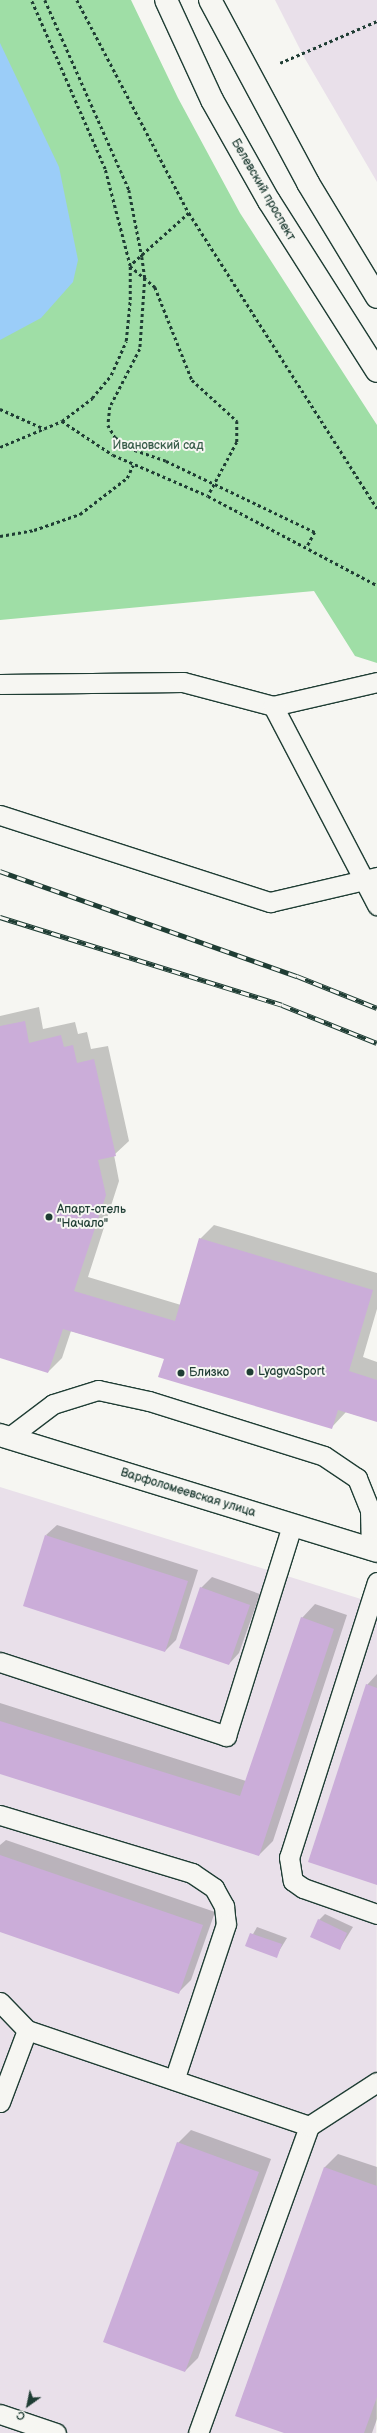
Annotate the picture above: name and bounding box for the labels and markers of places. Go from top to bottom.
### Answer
place label: Апарт-отель "Начало" [57,1203,126,1231]
marker: Апарт-отель "Начало" [44,1212,54,1222]
place label: LyagvaSport [258,1365,325,1379]
place label: Близко [189,1366,229,1380]
marker: LyagvaSport [245,1367,255,1377]
marker: Близко [176,1368,186,1378]

